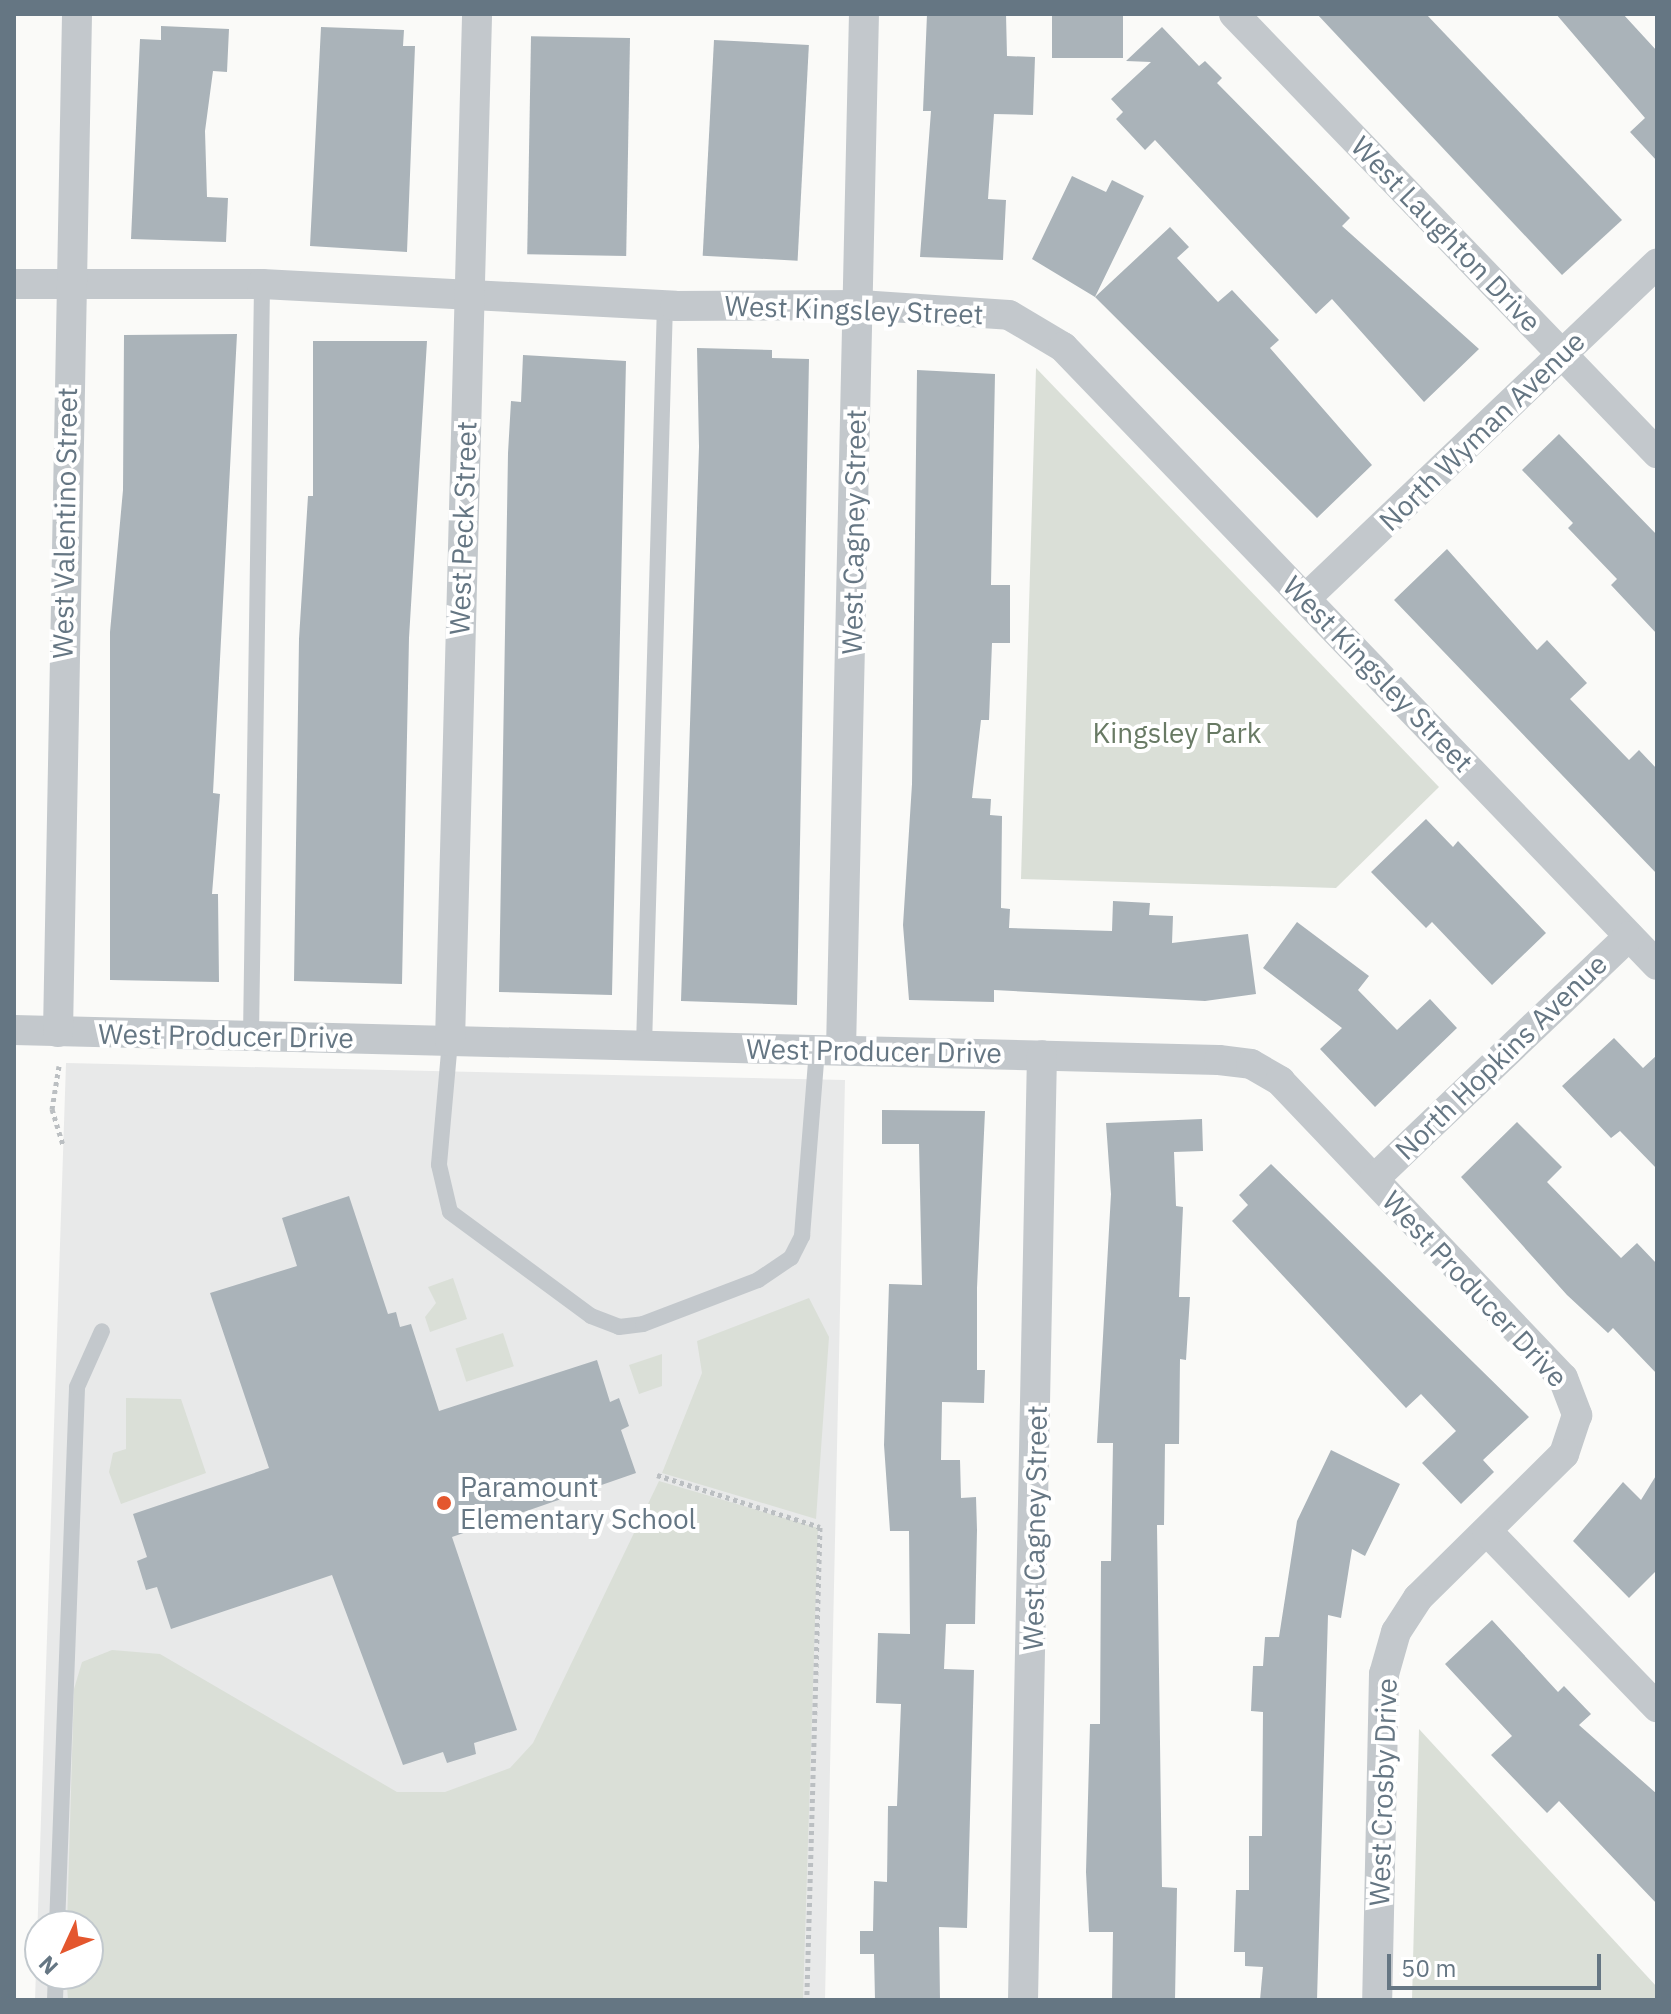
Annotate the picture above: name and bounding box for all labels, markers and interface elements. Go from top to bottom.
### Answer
street label: West Laughton Drive [1344,129,1548,339]
street label: West Kingsley Street [724,289,984,331]
street label: North Wyman Avenue [1372,324,1592,538]
street label: West Valentino Street [46,387,84,659]
street label: West Cagney Street [835,409,873,655]
street label: West Peck Street [442,421,484,635]
street label: West Kingsley Street [1276,569,1480,779]
park label: Kingsley Park [1092,716,1262,750]
street label: North Hopkins Avenue [1388,947,1614,1167]
street label: West Producer Drive [98,1017,354,1055]
street label: West Producer Drive [746,1032,1002,1070]
street label: West Producer Drive [1376,1184,1574,1394]
street label: West Cagney Street [1016,1405,1054,1651]
place label: Paramount Elementary School [460,1470,696,1536]
marker: Paramount Elementary School [435,1494,453,1512]
street label: West Crosby Drive [1362,1677,1404,1907]
north arrow [24,1910,104,1990]
scale bar [1391,1938,1605,1988]
text: N [32,1950,64,1981]
text: 50 m [1401,1952,1456,1984]

